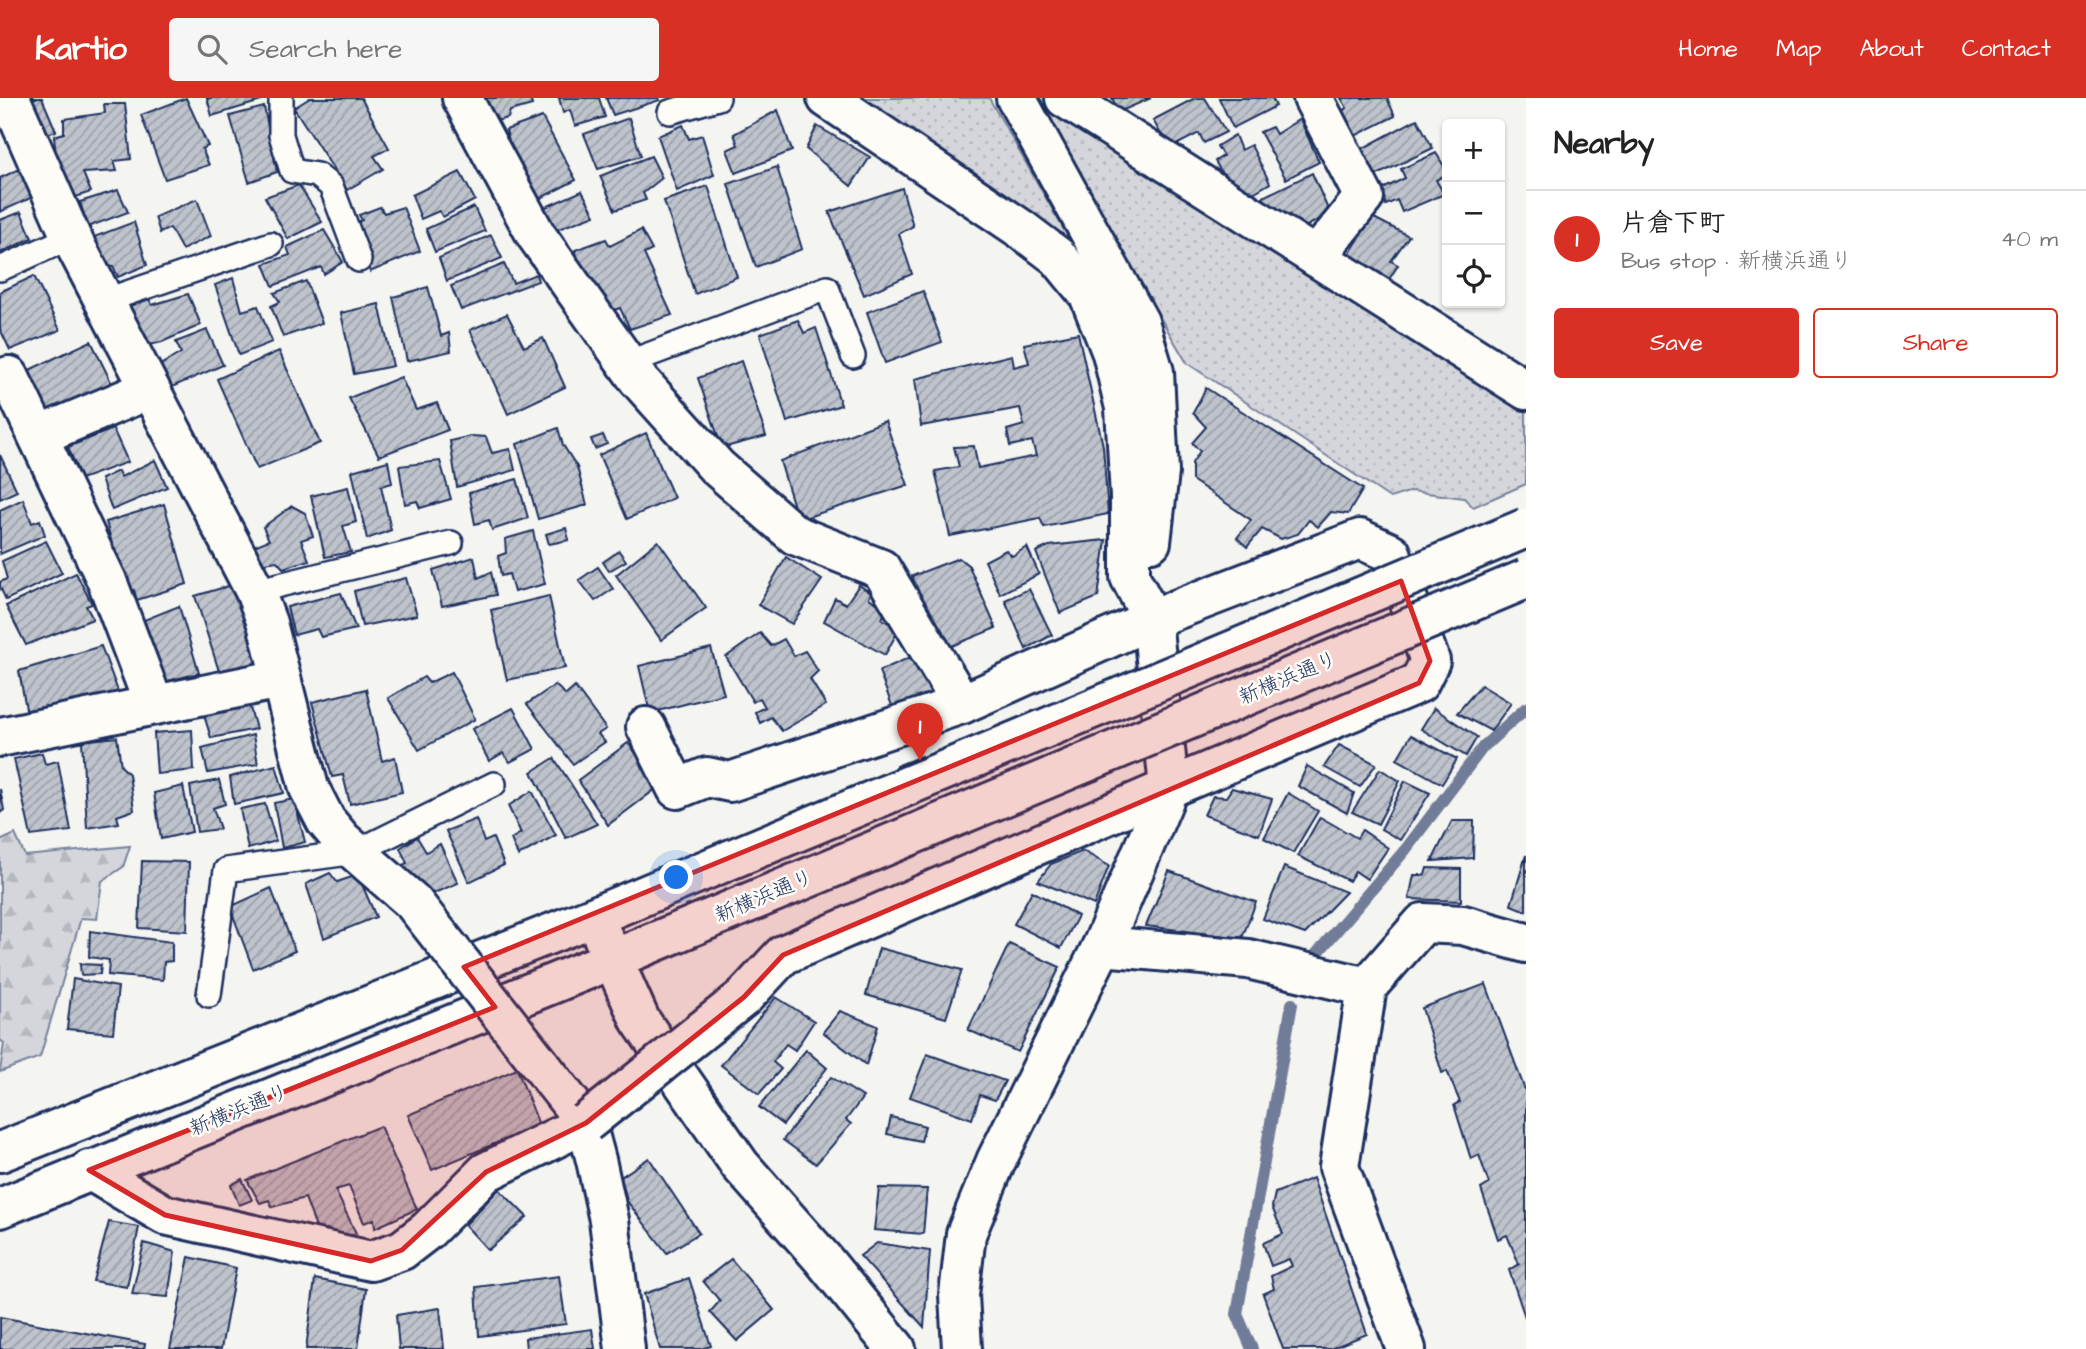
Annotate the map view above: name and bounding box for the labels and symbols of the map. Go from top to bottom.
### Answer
street label: 新横浜通り [1234,644,1342,712]
pin: 1 [897,703,943,761]
your location [659,860,693,894]
street label: 新横浜通り [710,862,818,930]
street label: 新横浜通り [185,1077,293,1143]

